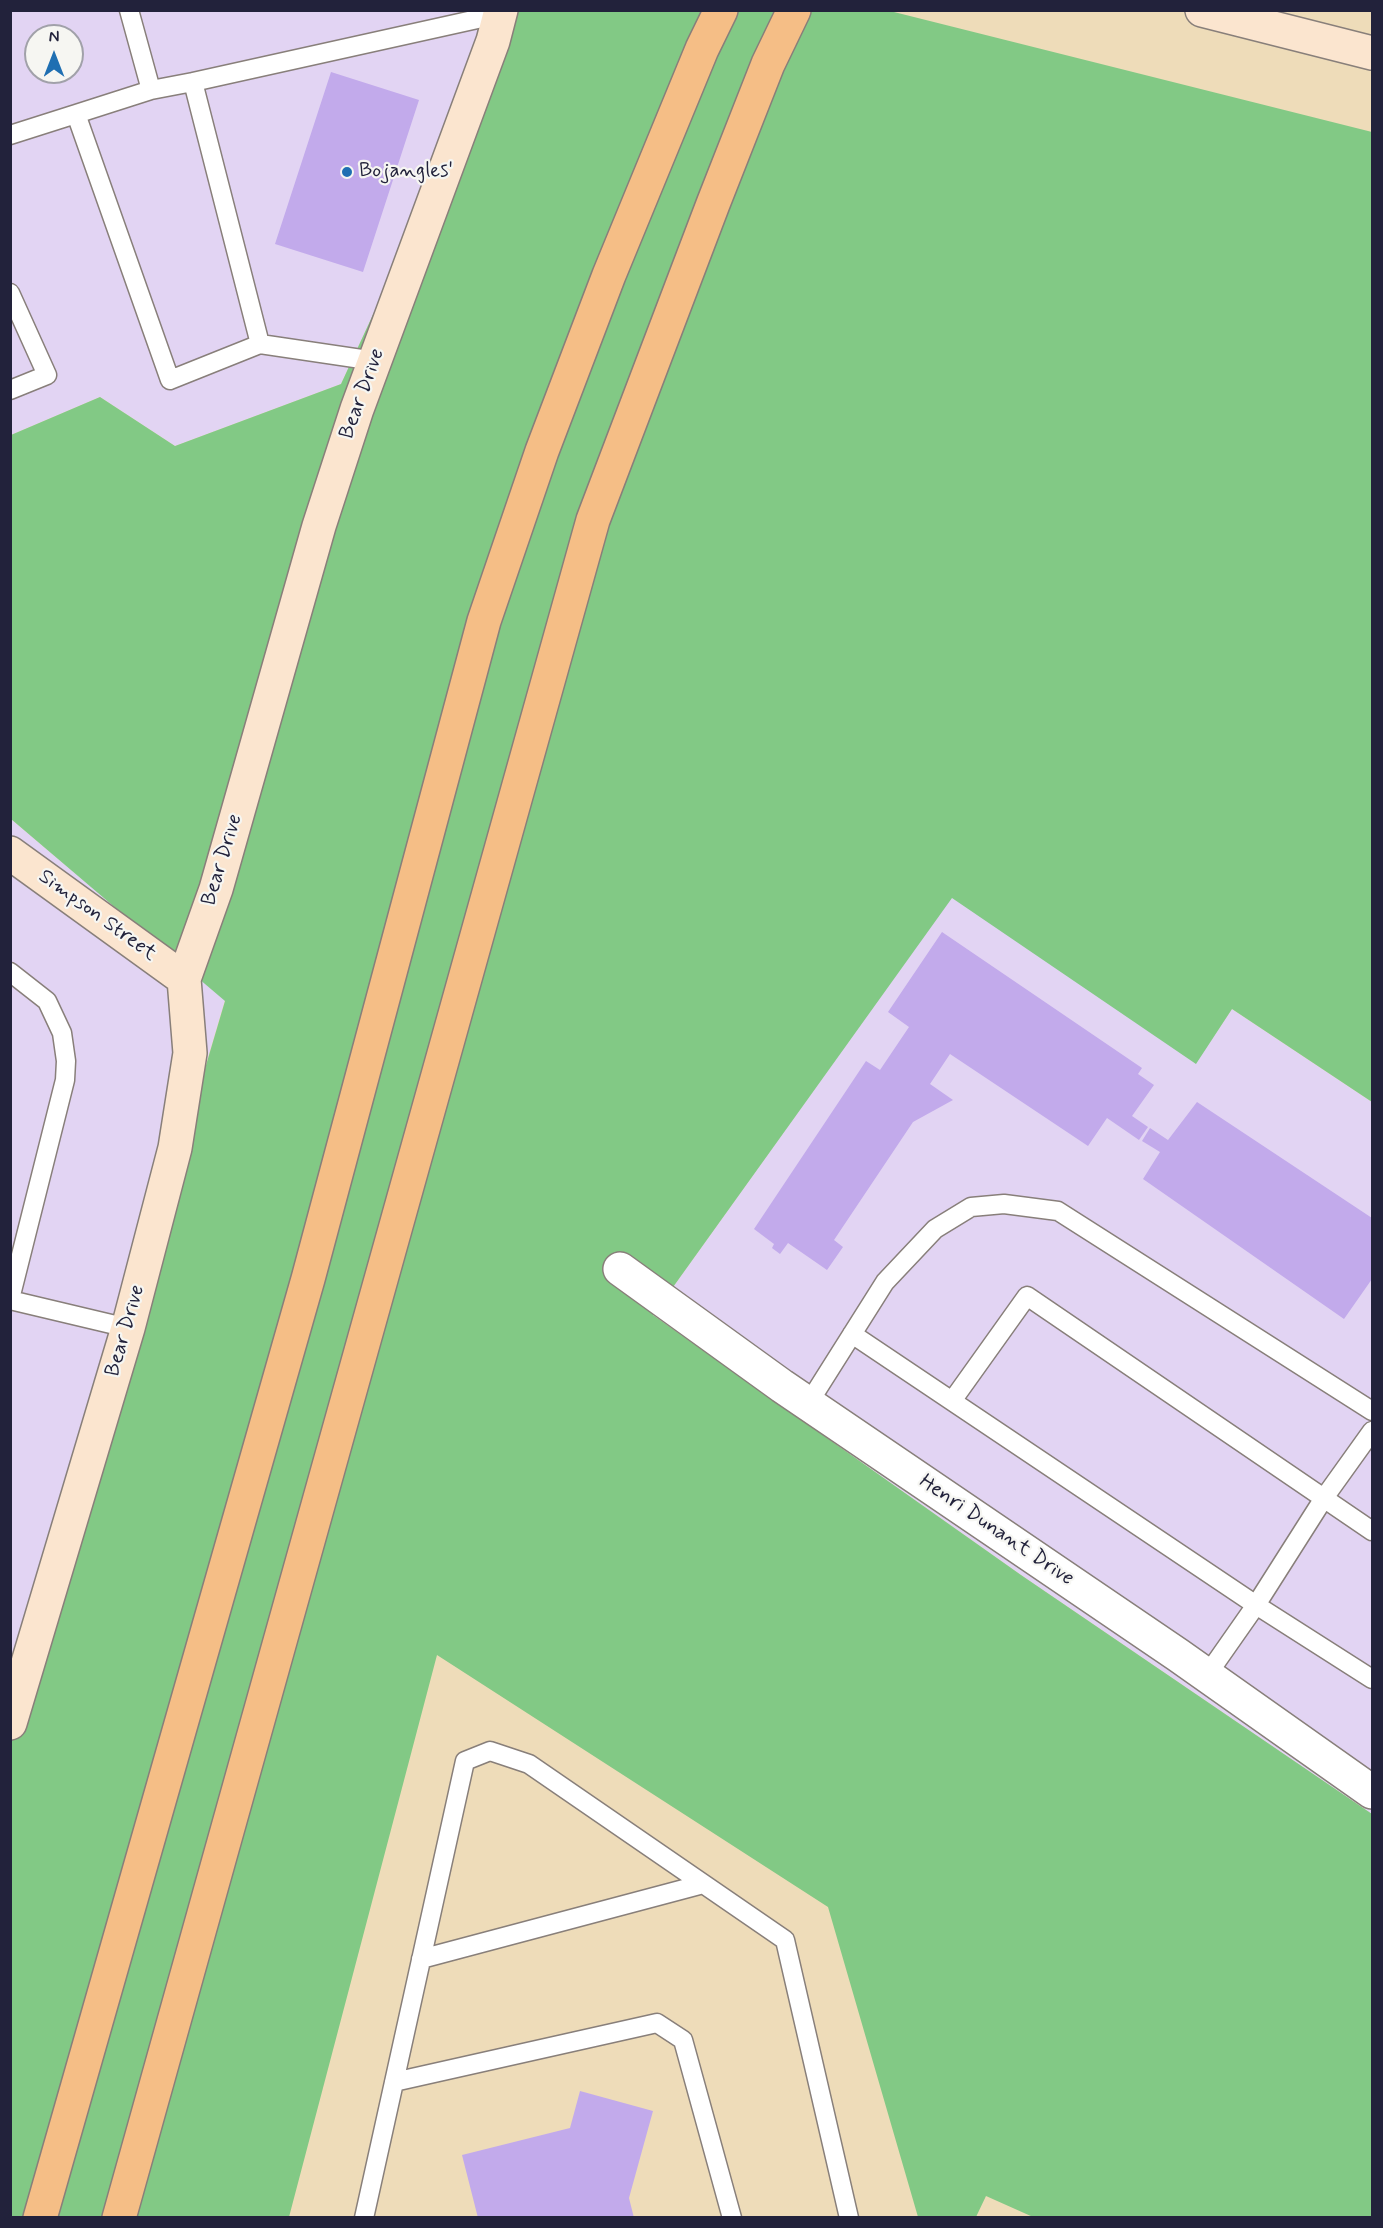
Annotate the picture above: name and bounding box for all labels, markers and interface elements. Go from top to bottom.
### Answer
north arrow [24,24,84,84]
text: N [49,27,59,48]
place label: Bojangles' [359,159,453,185]
marker: Bojangles' [340,165,354,179]
street label: Bear Drive [335,345,391,443]
street label: Bear Drive [197,811,249,909]
street label: Simpson Street [33,865,161,967]
street label: Bear Drive [101,1282,151,1380]
street label: Henri Dunant Drive [914,1470,1078,1592]

